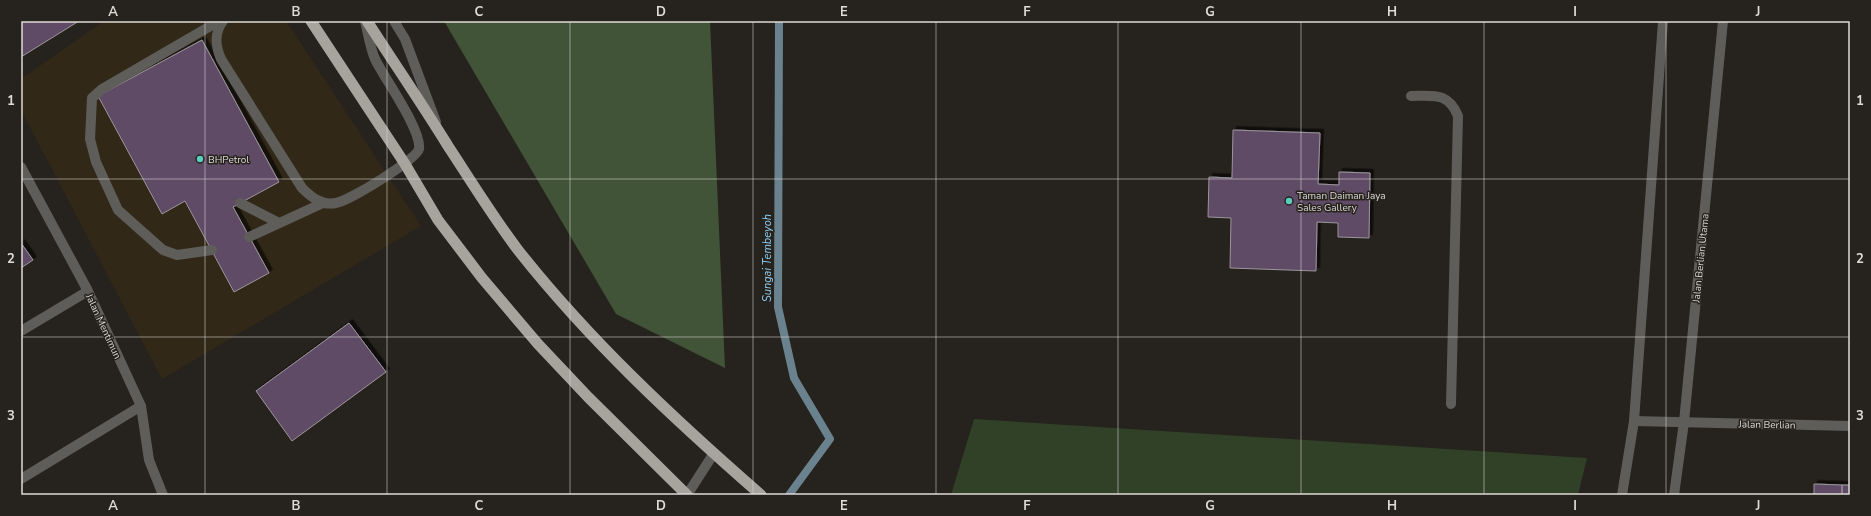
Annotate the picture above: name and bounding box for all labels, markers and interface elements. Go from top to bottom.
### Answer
text: A [108,3,118,21]
text: B [292,3,301,21]
text: C [475,3,484,21]
text: D [656,3,666,21]
text: E [840,3,848,21]
text: F [1023,3,1031,21]
text: G [1205,3,1215,21]
text: H [1387,3,1397,21]
text: I [1573,3,1577,21]
text: J [1755,3,1760,21]
text: 1 [7,92,15,110]
text: 1 [1856,92,1864,110]
place label: BHPetrol [208,153,249,167]
marker: BHPetrol [195,154,205,164]
place label: Taman Daiman Jaya Sales Gallery [1297,189,1386,215]
marker: Taman Daiman Jaya Sales Gallery [1284,196,1294,206]
street label: Jalan Berlian Utama [1689,213,1713,304]
water label: Sungai Tembeyoh [760,214,775,302]
text: 2 [7,250,15,268]
text: 2 [1856,250,1864,268]
street label: Jalan Mentimun [81,291,124,361]
text: 3 [7,407,15,425]
text: 3 [1856,407,1864,425]
street label: Jalan Berlian [1737,417,1796,432]
text: A [108,497,118,515]
text: B [292,497,301,515]
text: C [475,497,484,515]
text: D [656,497,666,515]
text: E [840,497,848,515]
text: F [1023,497,1031,515]
text: G [1205,497,1215,515]
text: H [1387,497,1397,515]
text: I [1573,497,1577,515]
text: J [1755,497,1760,515]

